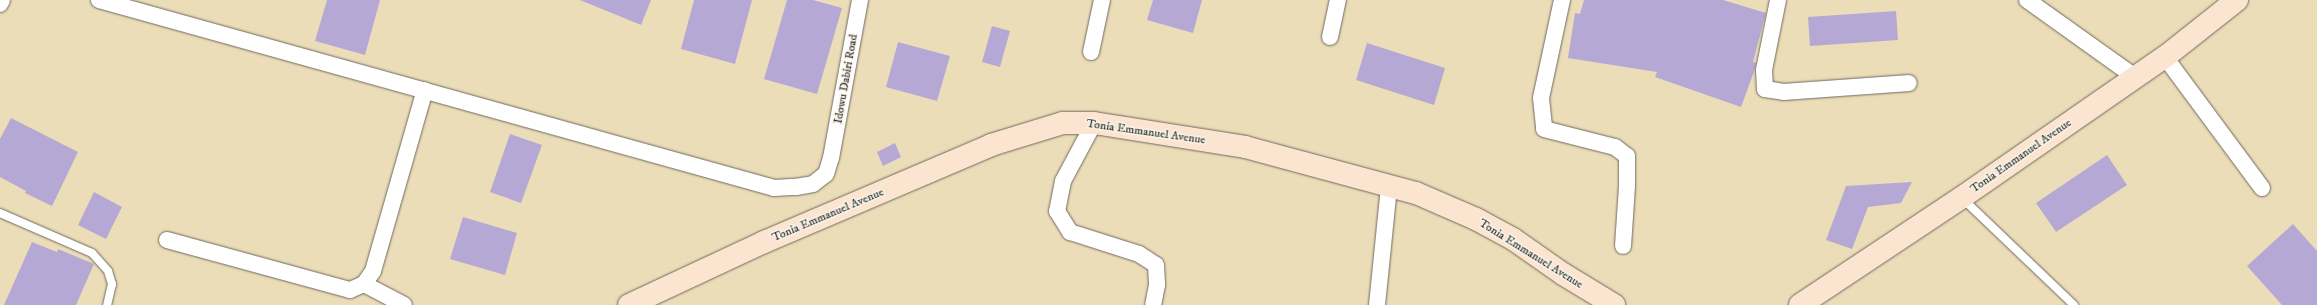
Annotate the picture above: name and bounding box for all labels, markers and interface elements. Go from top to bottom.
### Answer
street label: Idowu Dabiri Road [831,33,861,125]
street label: Tonia Emmanuel Avenue [1968,116,2074,196]
street label: Tonia Emmanuel Avenue [1086,117,1206,147]
street label: Tonia Emmanuel Avenue [770,185,886,245]
street label: Tonia Emmanuel Avenue [1476,216,1586,292]

